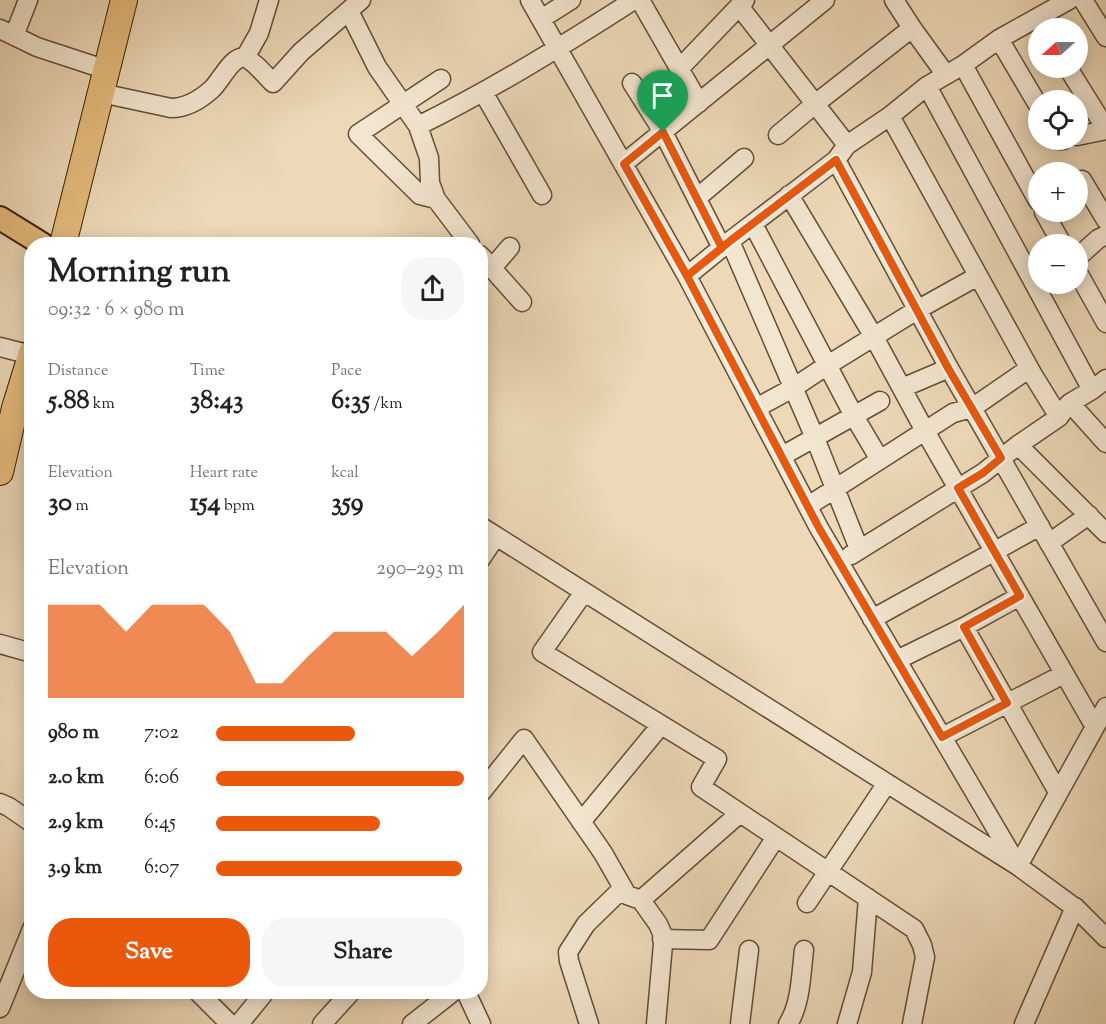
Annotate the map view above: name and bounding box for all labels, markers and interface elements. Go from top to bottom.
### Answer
north arrow [1028,18,1088,78]
map controls [1028,18,1088,294]
pin [637,70,688,132]
icon: arrive [646,79,679,112]
button: locate [1028,90,1088,150]
button: + [1028,162,1088,222]
button: − [1028,234,1088,294]
text: Morning run [48,249,230,297]
button: share [401,257,464,320]
text: 09:32 · 6 × 980 m [48,296,185,325]
text: Distance [48,360,108,383]
text: Time [190,360,225,383]
text: Pace [331,360,362,383]
text: 5.88 [48,383,89,420]
text: 38:43 [190,383,244,420]
text: 6:35 [331,383,370,420]
text: km [89,393,115,416]
text: /km [370,393,403,416]
text: Elevation [48,462,113,485]
text: Heart rate [190,462,258,485]
text: kcal [331,462,359,485]
text: 30 [48,485,72,522]
text: 154 [190,485,221,522]
text: 359 [331,485,363,522]
text: m [72,495,89,518]
text: bpm [221,495,255,518]
text: Elevation [48,555,129,584]
text: 290–293 m [377,555,464,584]
text: 980 m [48,719,99,748]
text: 7:02 [144,719,179,748]
text: 2.0 km [48,764,104,793]
text: 6:06 [144,764,179,793]
text: 2.9 km [48,809,103,838]
text: 6:45 [144,809,176,838]
text: 3.9 km [48,854,102,883]
text: 6:07 [144,854,179,883]
button: Save [48,918,250,987]
button: Share [262,918,464,987]

